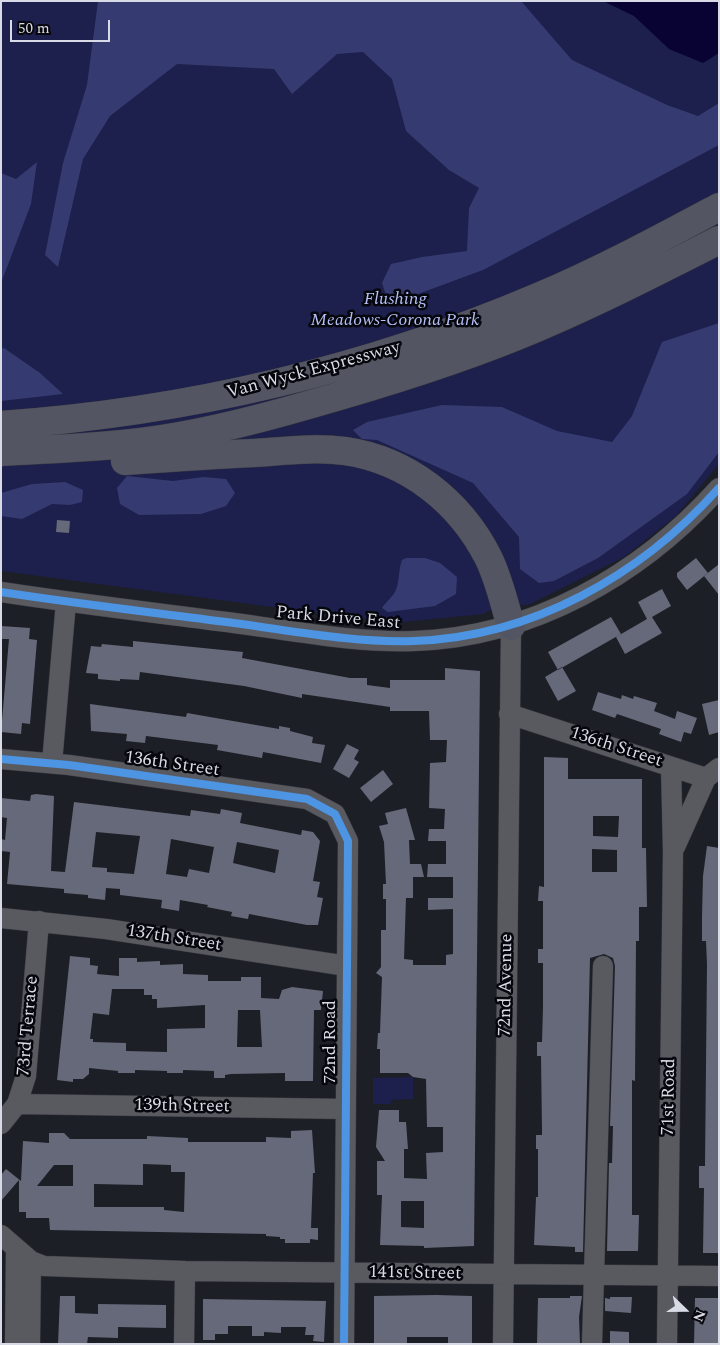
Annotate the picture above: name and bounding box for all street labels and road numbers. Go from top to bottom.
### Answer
street label: Van Wyck Expressway [225,337,403,405]
street label: Park Drive East [275,603,401,635]
street label: 136th Street [567,723,665,773]
street label: 136th Street [123,748,221,782]
street label: 137th Street [125,921,223,957]
street label: 72nd Avenue [495,934,519,1036]
street label: 73rd Terrace [14,975,44,1077]
street label: 72nd Road [320,1000,342,1084]
street label: 71st Road [659,1058,681,1136]
street label: 139th Street [134,1095,230,1119]
street label: 141st Street [368,1262,462,1286]

